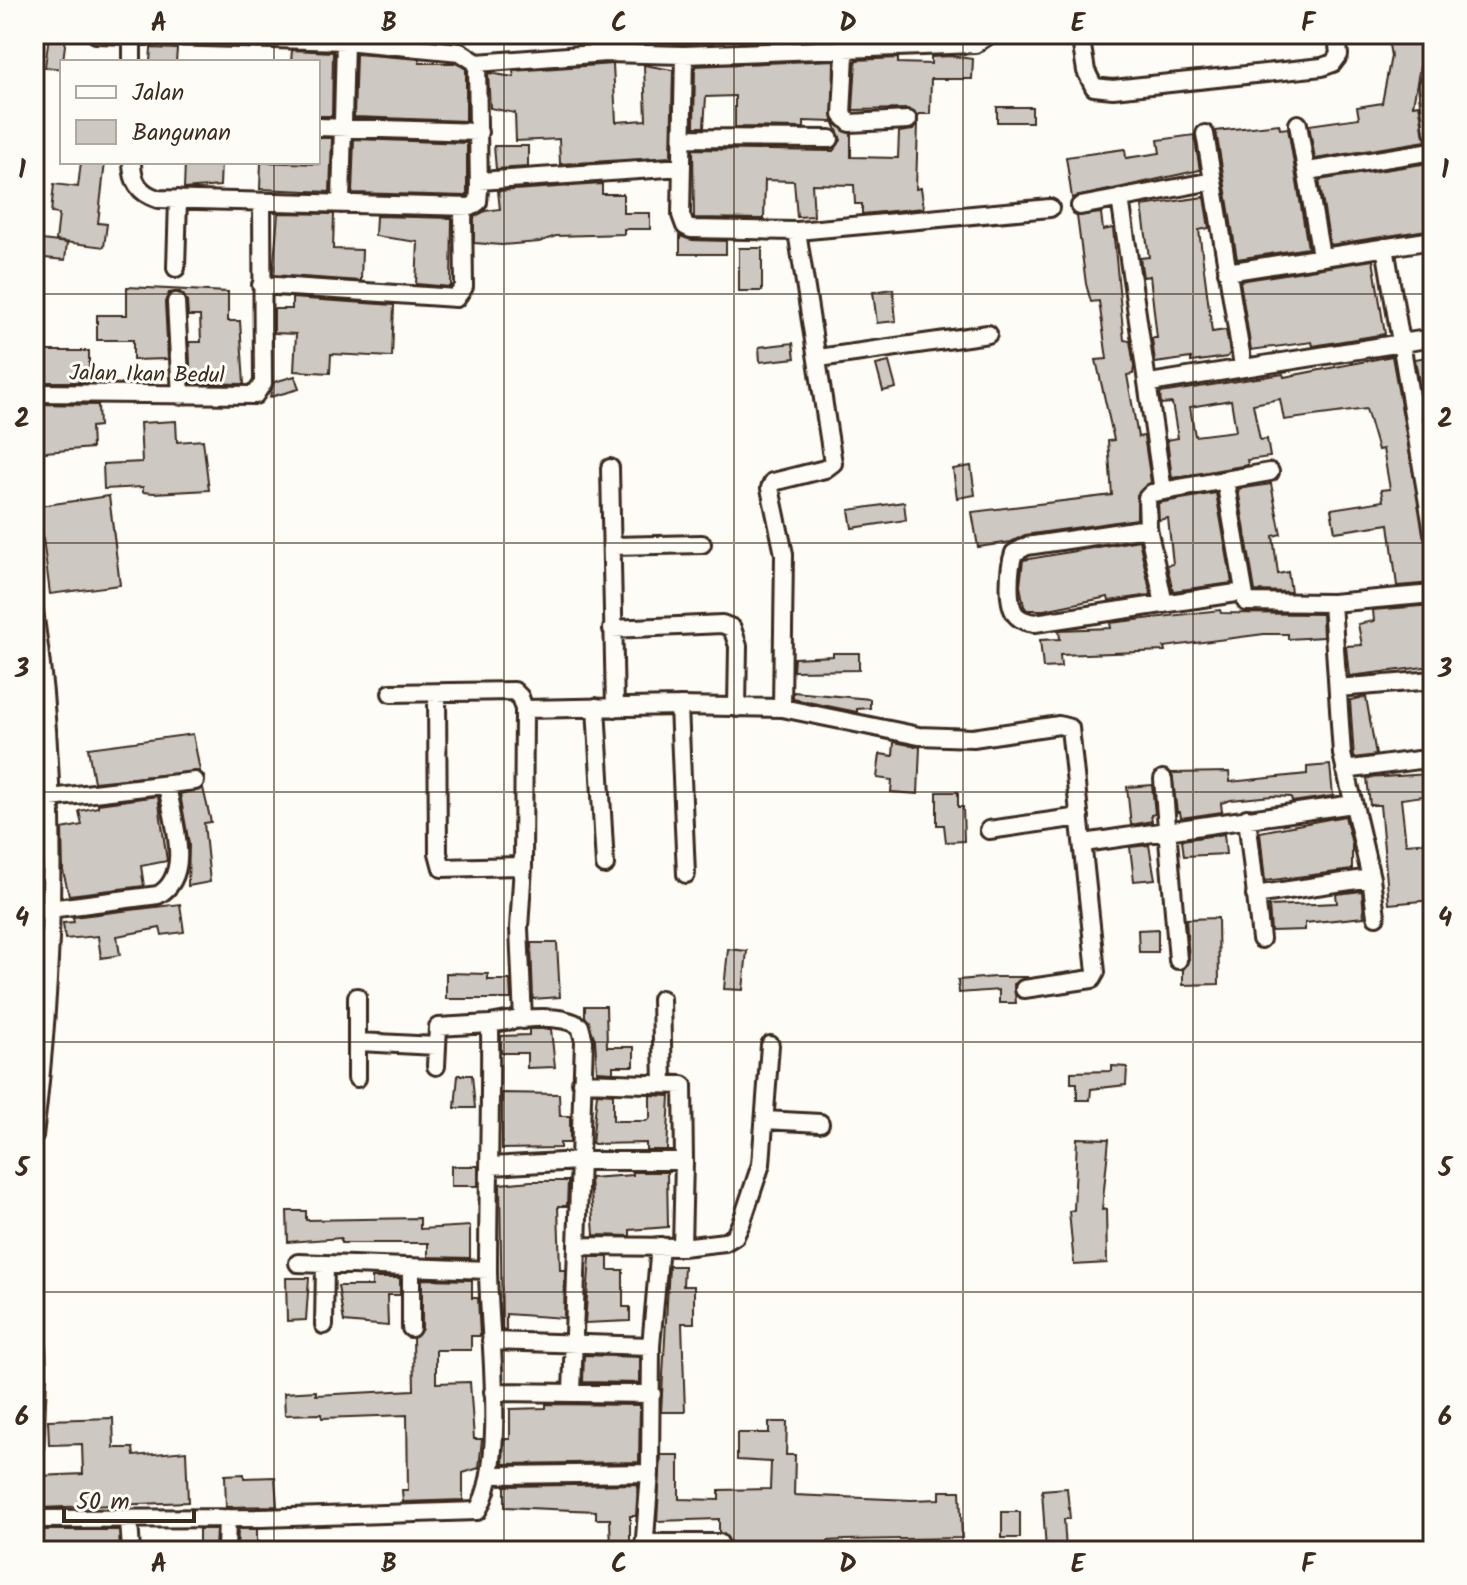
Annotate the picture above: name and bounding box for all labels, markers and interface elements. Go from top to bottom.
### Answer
text: A [151,3,167,45]
text: B [381,3,397,45]
text: C [611,3,627,45]
text: D [839,3,857,45]
text: E [1071,3,1087,45]
text: F [1301,3,1317,45]
legend [60,60,320,164]
text: Jalan [132,74,184,113]
text: Bangunan [132,114,231,153]
text: 1 [18,150,26,192]
text: 1 [1441,150,1449,192]
street label: Jalan Ikan Bedul [69,357,226,394]
text: 2 [14,399,30,441]
text: 2 [1437,399,1453,441]
text: 3 [14,649,29,691]
text: 3 [1437,649,1452,691]
text: 4 [15,898,29,940]
text: 4 [1438,898,1452,940]
text: 5 [14,1148,30,1190]
text: 5 [1437,1148,1453,1190]
text: 6 [15,1397,29,1439]
text: 6 [1438,1397,1452,1439]
scale bar [64,1473,194,1523]
text: 50 m [76,1483,130,1522]
text: A [151,1544,167,1585]
text: B [381,1544,397,1585]
text: C [611,1544,627,1585]
text: D [839,1544,857,1585]
text: E [1071,1544,1087,1585]
text: F [1301,1544,1317,1585]

